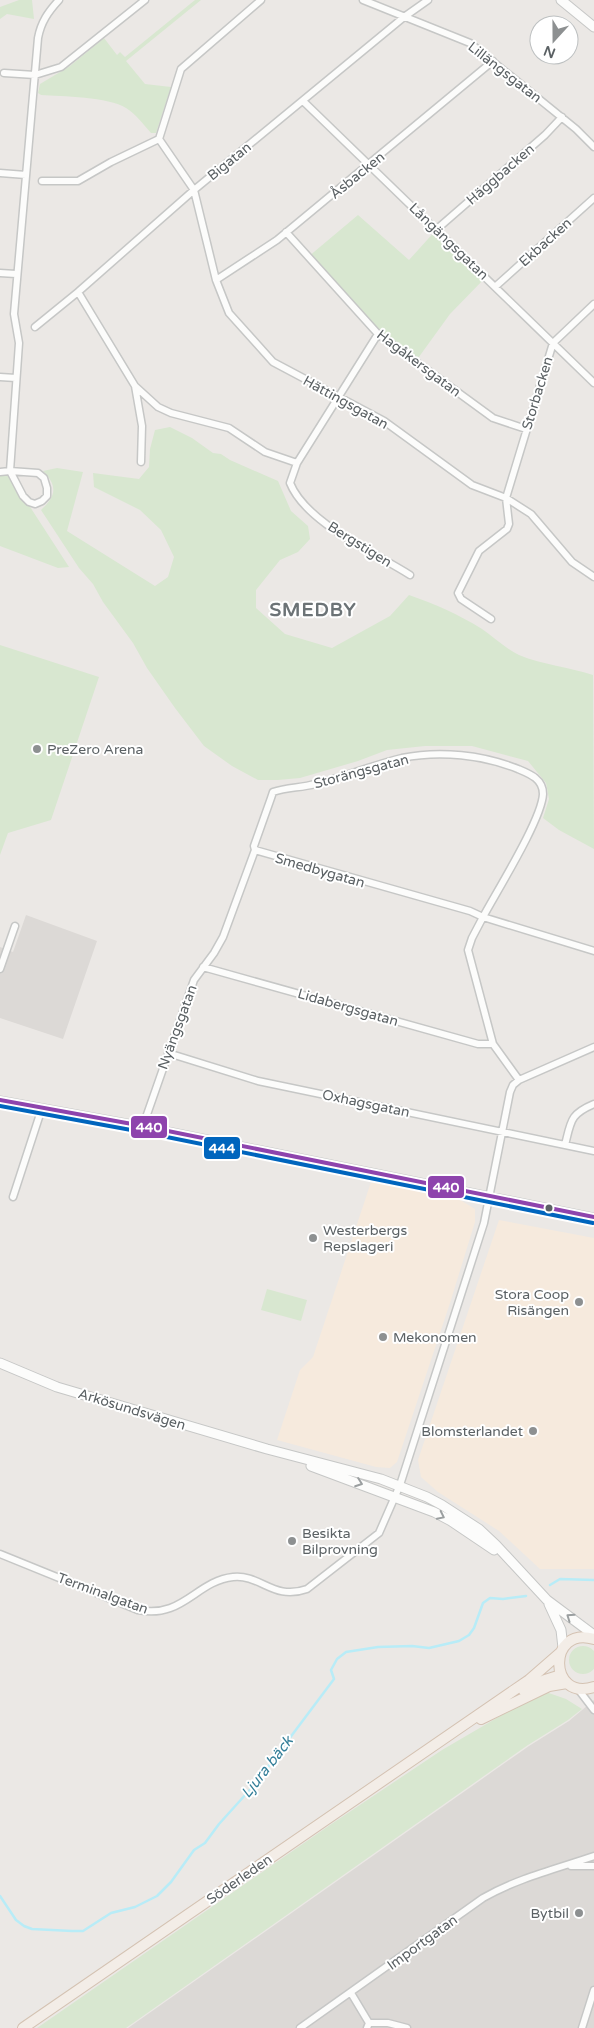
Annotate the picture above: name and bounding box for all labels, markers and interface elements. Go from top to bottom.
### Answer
north arrow [529,15,579,65]
street label: Lillängsgatan [464,38,545,106]
text: N [541,42,558,62]
street label: Bigatan [204,139,255,184]
street label: Häggbacken [463,140,538,208]
street label: Åsbacken [327,148,388,203]
street label: Långängsgatan [406,199,492,283]
street label: Ekbacken [516,214,575,270]
street label: Hagåkersgatan [373,326,464,401]
street label: Storbacken [518,355,557,432]
street label: Hättingsgatan [300,372,391,433]
street label: Bergstigen [325,518,395,571]
district label: SMEDBY [269,599,357,621]
place label: PreZero Arena [47,741,143,758]
marker: PreZero Arena [31,743,43,755]
street label: Storängsgatan [312,751,411,792]
street label: Smedbygatan [273,850,367,891]
street label: Nyängsgatan [154,983,201,1072]
street label: Lidabergsgatan [296,985,400,1030]
street label: Oxhagsgatan [321,1086,411,1121]
line badge: 440 [130,1115,168,1139]
text: 440 [136,1119,162,1136]
line badge: 444 [203,1136,241,1160]
text: 444 [209,1140,235,1157]
line badge: 440 [427,1175,465,1199]
text: 440 [433,1179,459,1196]
unlabelled marker [544,1203,554,1213]
place label: Westerbergs Repslageri [323,1222,407,1255]
marker: Westerbergs Repslageri [307,1232,319,1244]
place label: Stora Coop Risängen [495,1286,569,1319]
marker: Stora Coop Risängen [573,1296,585,1308]
place label: Mekonomen [393,1329,477,1346]
marker: Mekonomen [377,1331,389,1343]
street label: Arkösundsvägen [76,1385,188,1434]
place label: Blomsterlandet [421,1423,524,1440]
marker: Blomsterlandet [527,1425,539,1437]
one-way arrow [354,1477,363,1487]
one-way arrow [436,1509,445,1520]
place label: Besikta Bilprovning [302,1525,378,1558]
marker: Besikta Bilprovning [286,1535,298,1547]
street label: Terminalgatan [55,1569,151,1618]
one-way arrow [567,1614,576,1623]
water label: Ljura bäck [237,1731,298,1802]
street label: Söderleden [203,1851,275,1908]
place label: Bytbil [531,1905,569,1922]
marker: Bytbil [573,1907,585,1919]
street label: Importgatan [384,1911,461,1974]

